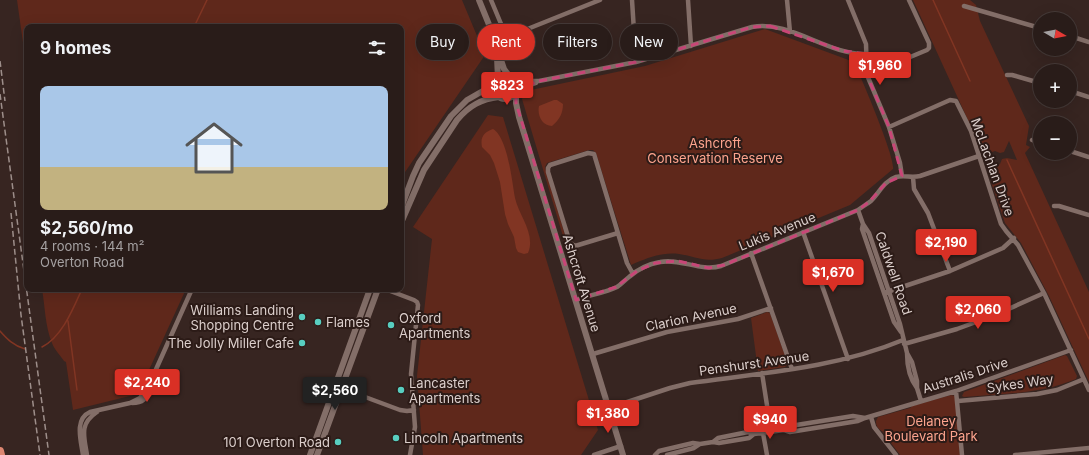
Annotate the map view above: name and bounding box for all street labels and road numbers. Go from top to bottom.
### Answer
street label: McLachlan Drive [968,116,1018,218]
street label: Lukis Avenue [736,208,818,254]
street label: Caldwell Road [872,229,916,317]
street label: Ashcroft Avenue [560,232,604,334]
street label: Clarion Avenue [644,300,738,334]
street label: Penshurst Avenue [698,347,810,379]
street label: Australis Drive [920,354,1010,396]
street label: Sykes Way [986,370,1054,396]

